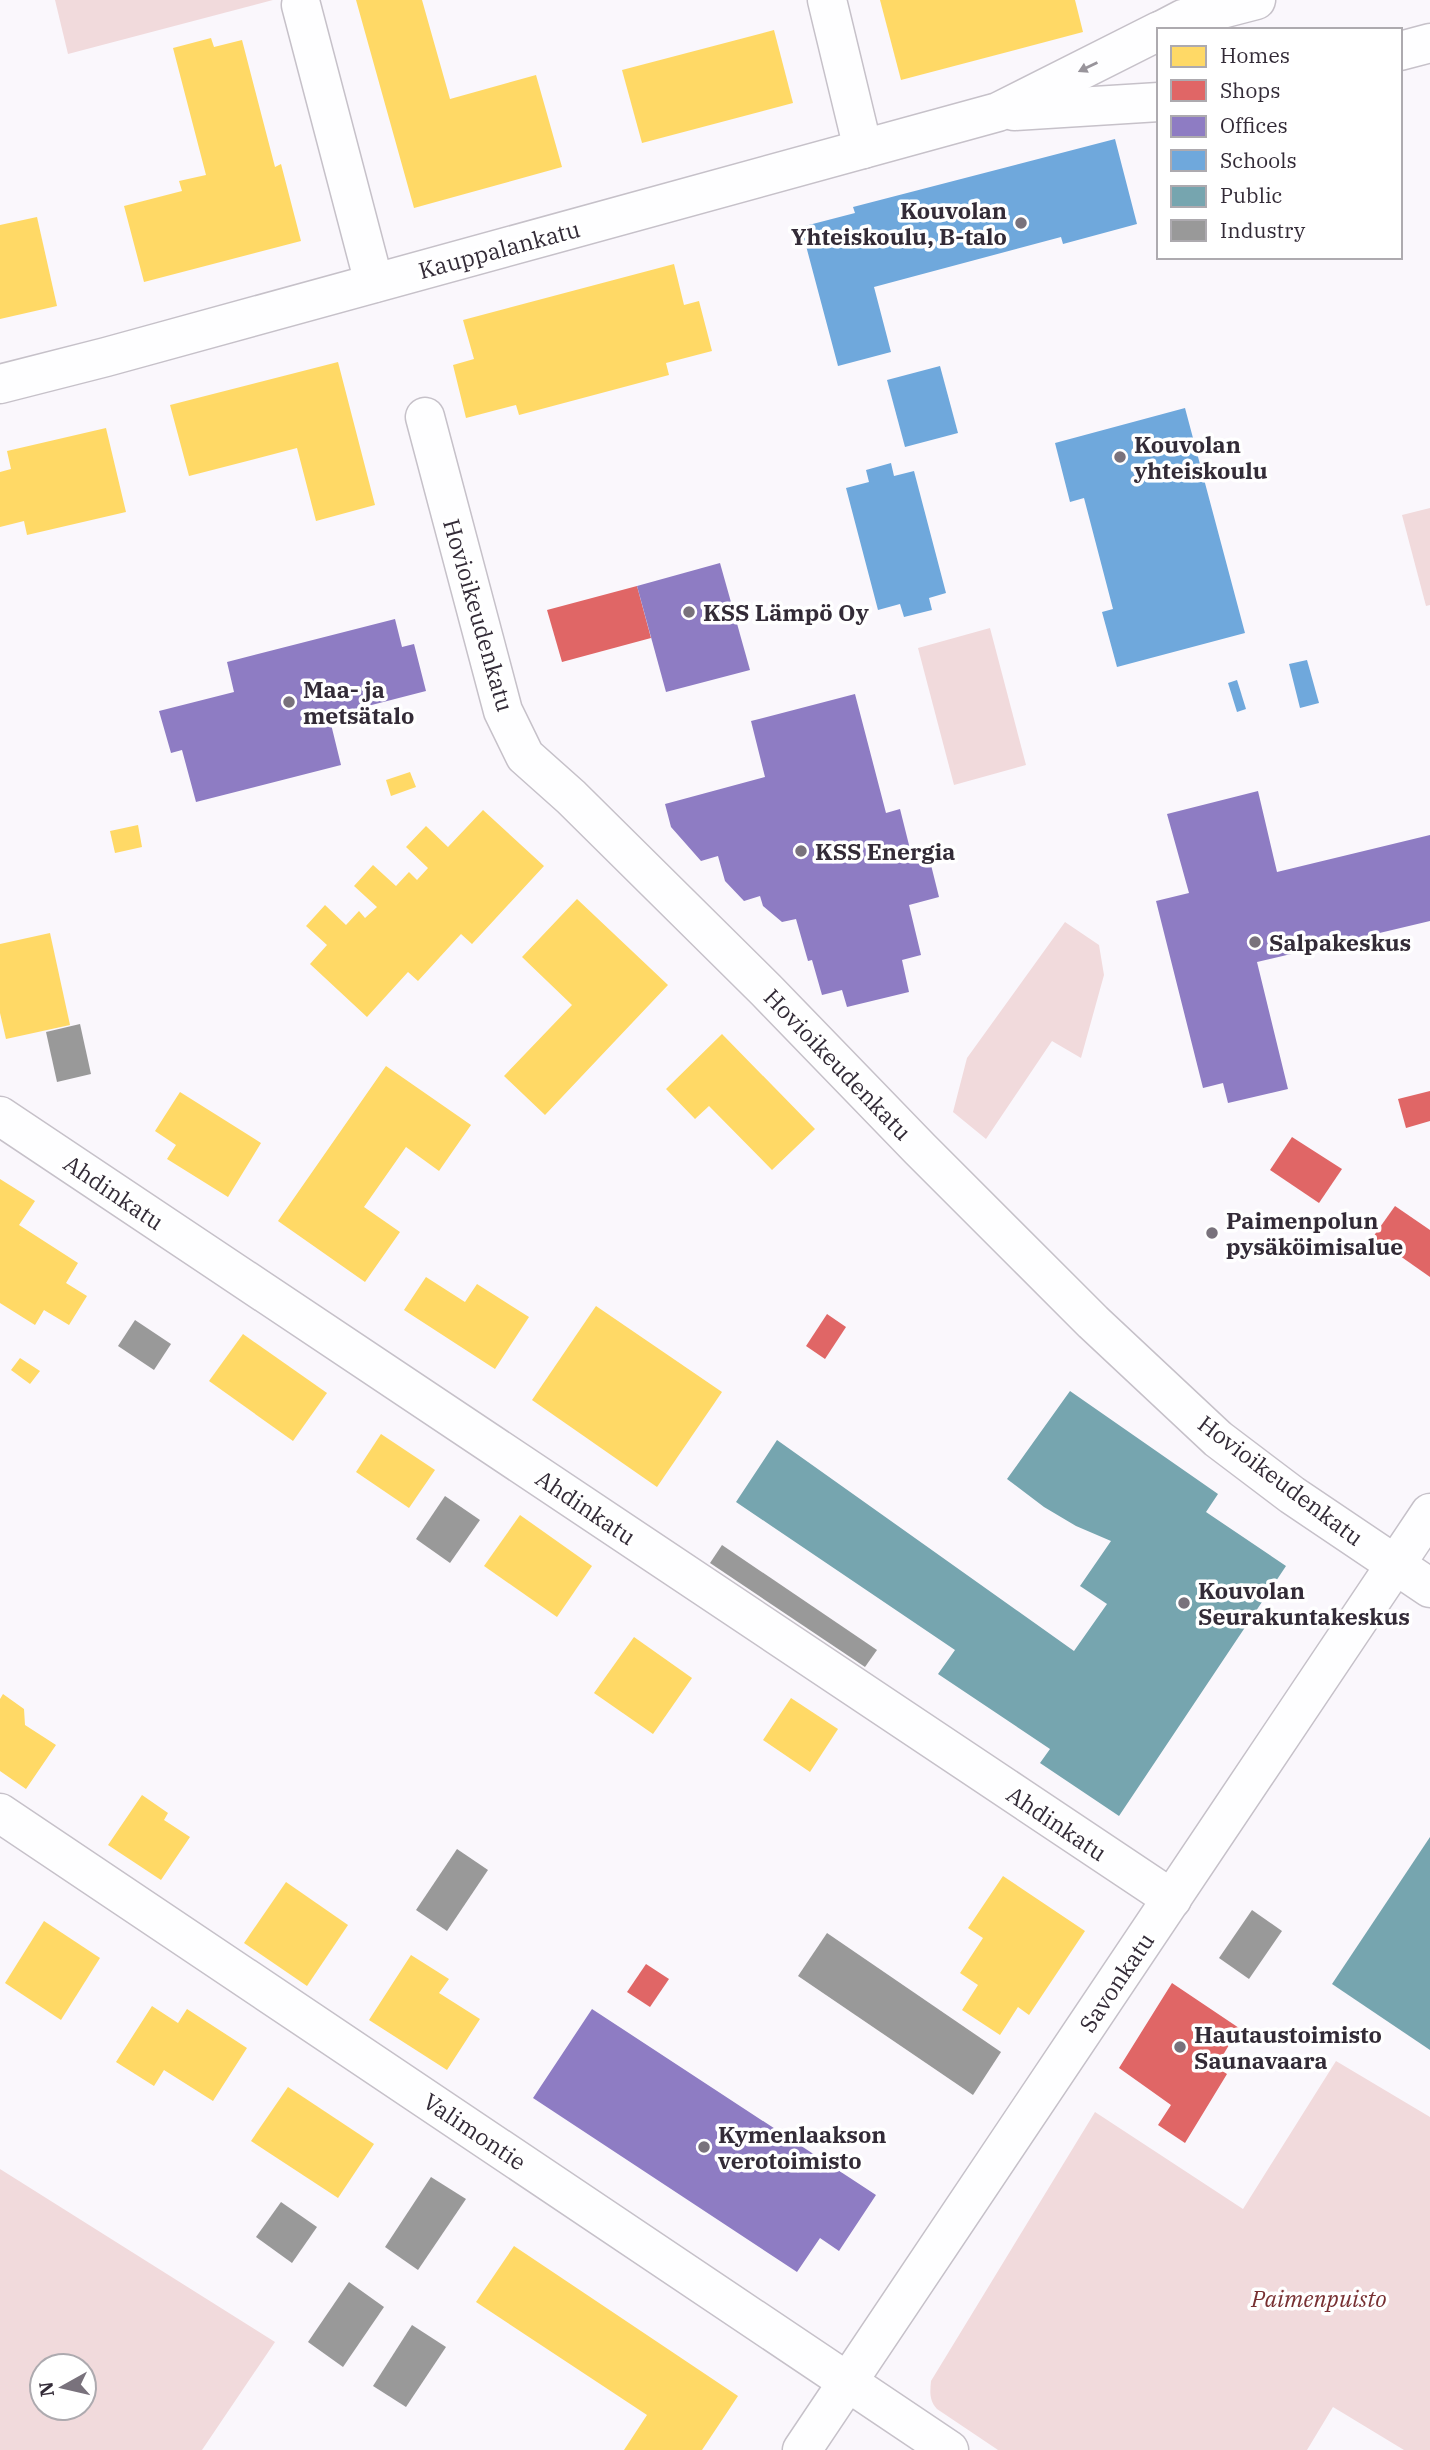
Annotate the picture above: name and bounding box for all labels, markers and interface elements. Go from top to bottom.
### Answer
legend [1157,28,1402,259]
text: Homes [1220,41,1290,69]
one-way arrow [1078,61,1098,72]
text: Shops [1220,76,1280,104]
text: Offices [1220,111,1288,139]
text: Schools [1220,146,1297,174]
text: Public [1220,181,1282,209]
place label: Kouvolan Yhteiskoulu, B-talo [791,195,1007,251]
street label: Kauppalankatu [415,213,583,285]
marker: Kouvolan Yhteiskoulu, B-talo [1013,215,1029,231]
text: Industry [1220,216,1306,244]
place label: Kouvolan yhteiskoulu [1133,429,1268,485]
marker: Kouvolan yhteiskoulu [1112,449,1128,465]
street label: Hovioikeudenkatu [437,515,521,715]
place label: KSS Lämpö Oy [703,597,869,627]
marker: KSS Lämpö Oy [681,604,697,620]
place label: Maa- ja metsätalo [303,674,414,730]
marker: Maa- ja metsätalo [281,694,297,710]
place label: KSS Energia [815,836,955,866]
marker: KSS Energia [793,843,809,859]
place label: Salpakeskus [1269,927,1411,957]
marker: Salpakeskus [1247,934,1263,950]
street label: Hovioikeudenkatu [758,982,918,1146]
street label: Ahdinkatu [58,1148,170,1236]
place label: Paimenpolun pysäköimisalue [1226,1205,1403,1261]
marker: Paimenpolun pysäköimisalue [1204,1225,1220,1241]
street label: Hovioikeudenkatu [1192,1408,1370,1552]
street label: Ahdinkatu [530,1463,642,1551]
place label: Kouvolan Seurakuntakeskus [1198,1575,1410,1631]
marker: Kouvolan Seurakuntakeskus [1176,1595,1192,1611]
street label: Ahdinkatu [1001,1779,1113,1867]
street label: Savonkatu [1072,1927,1160,2037]
place label: Hautaustoimisto Saunavaara [1194,2019,1382,2075]
marker: Hautaustoimisto Saunavaara [1172,2039,1188,2055]
street label: Valimontie [418,2086,532,2176]
place label: Kymenlaakson verotoimisto [718,2119,887,2175]
marker: Kymenlaakson verotoimisto [696,2139,712,2155]
park label: Paimenpuisto [1250,2283,1387,2313]
north arrow [28,2352,98,2422]
text: N [33,2380,59,2398]

